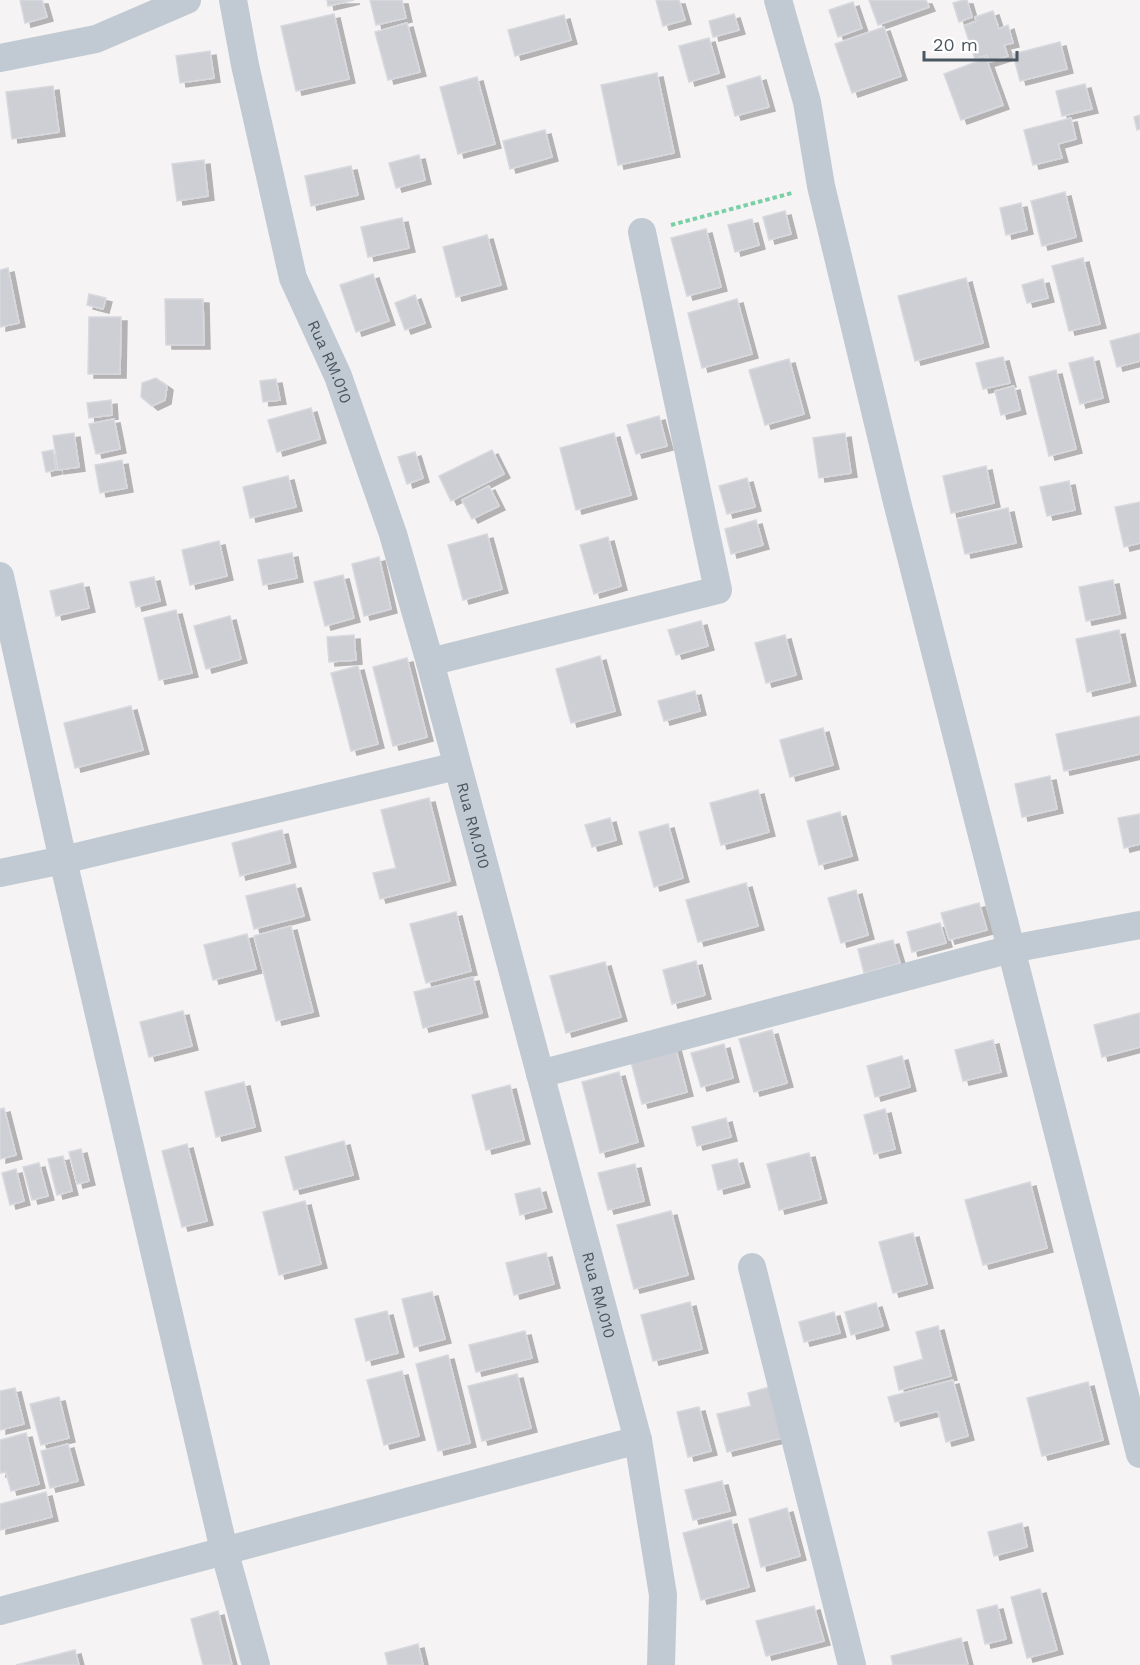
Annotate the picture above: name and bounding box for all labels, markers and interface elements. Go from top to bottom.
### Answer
scale bar [924,24,1017,62]
text: 20 m [933,34,978,55]
street label: Rua RM.010 [304,317,356,406]
street label: Rua RM.010 [453,780,494,871]
street label: Rua RM.010 [579,1250,620,1340]

